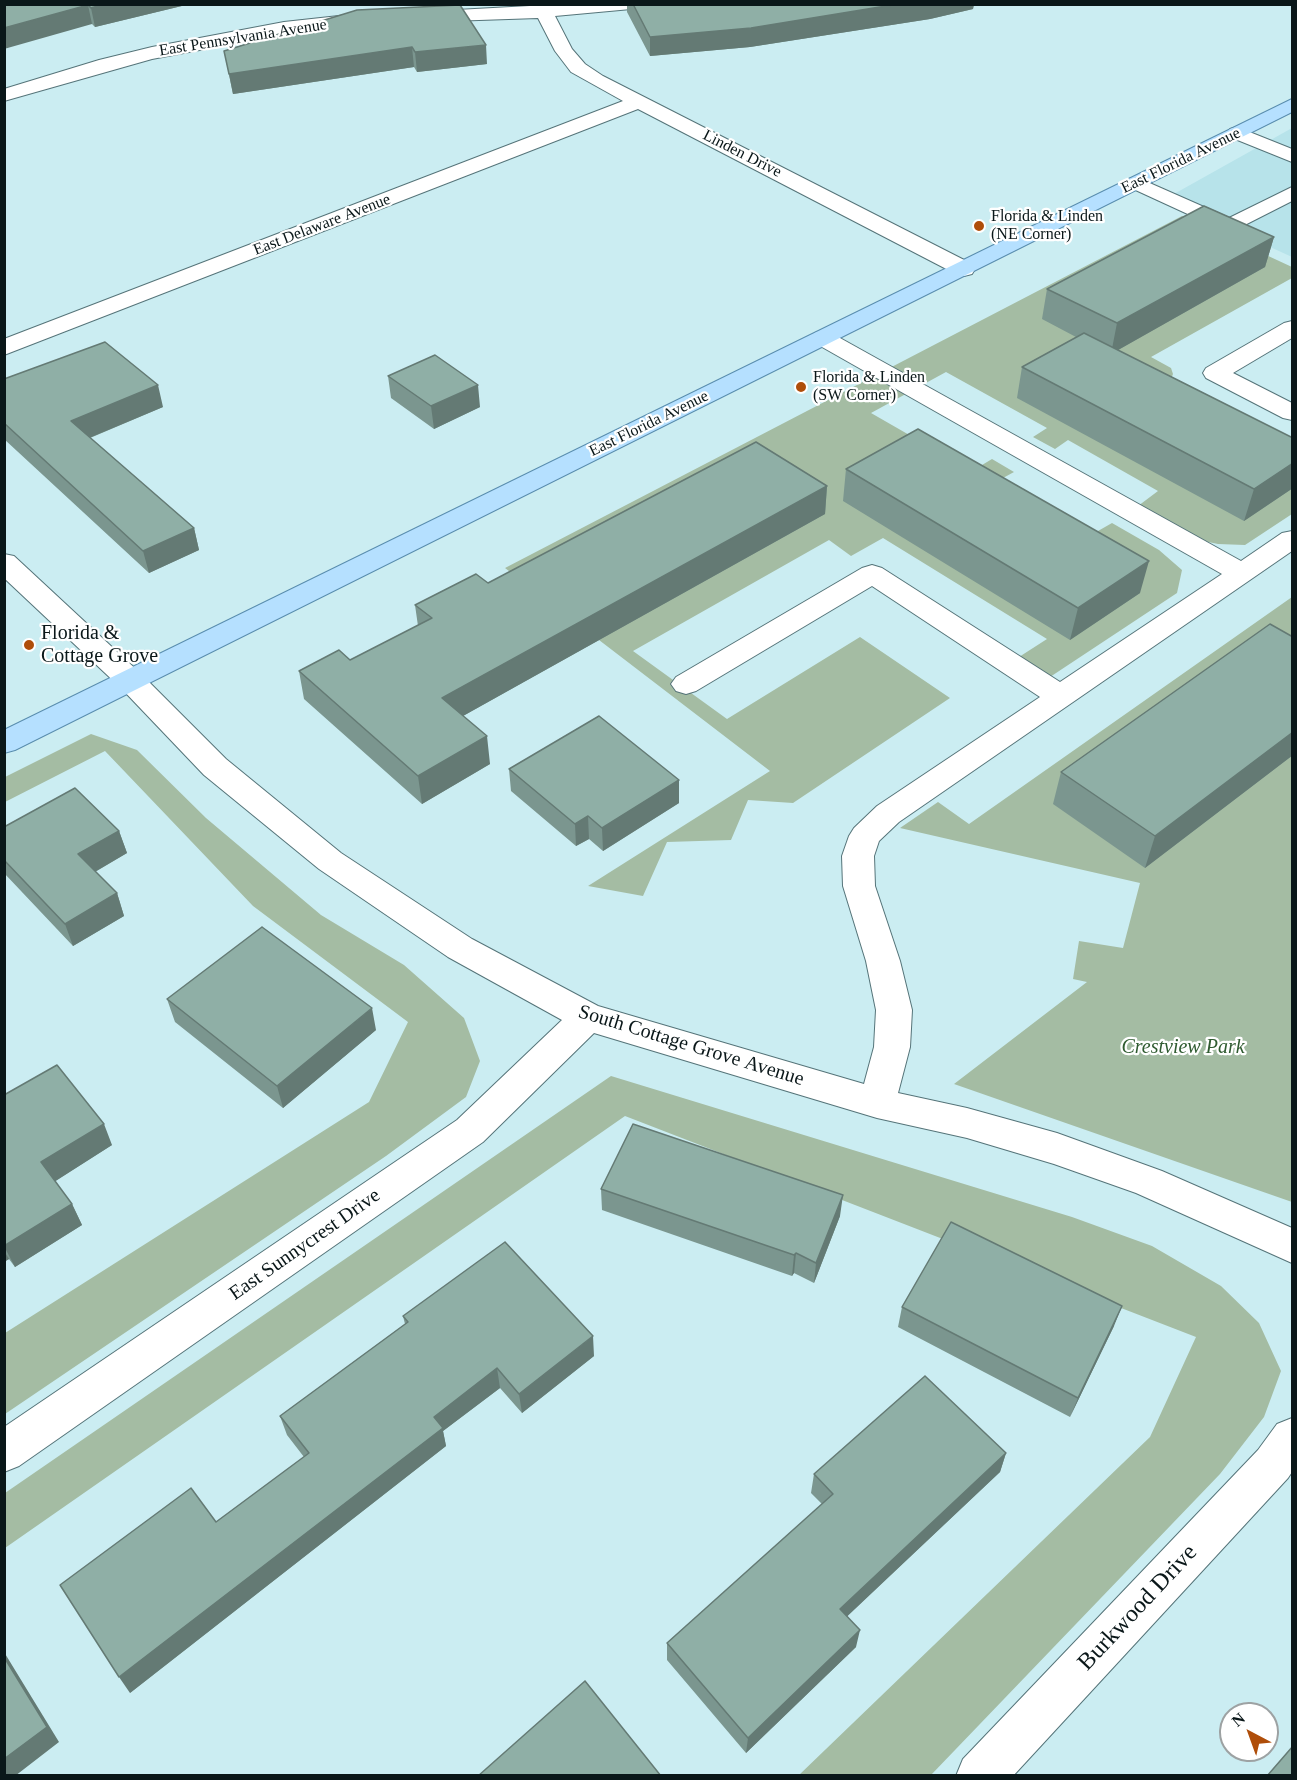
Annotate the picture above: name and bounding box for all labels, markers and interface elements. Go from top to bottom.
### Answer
street label: East Pennsylvania Avenue [158,15,328,61]
street label: East Florida Avenue [1118,124,1244,198]
street label: Linden Drive [699,126,785,182]
street label: East Delaware Avenue [251,190,393,260]
place label: Florida & Linden (NE Corner) [991,207,1103,245]
marker: Florida & Linden (NE Corner) [972,219,986,233]
place label: Florida & Linden (SW Corner) [813,368,925,406]
marker: Florida & Linden (SW Corner) [794,380,808,394]
street label: East Florida Avenue [586,387,712,461]
place label: Florida & Cottage Grove [41,622,158,669]
marker: Florida & Cottage Grove [22,638,36,652]
street label: South Cottage Grove Avenue [575,1000,807,1092]
park label: Crestview Park [1121,1036,1245,1060]
street label: East Sunnycrest Drive [225,1184,385,1306]
street label: Burkwood Drive [1072,1539,1204,1677]
north arrow [1219,1702,1279,1762]
text: N [1228,1709,1248,1730]

